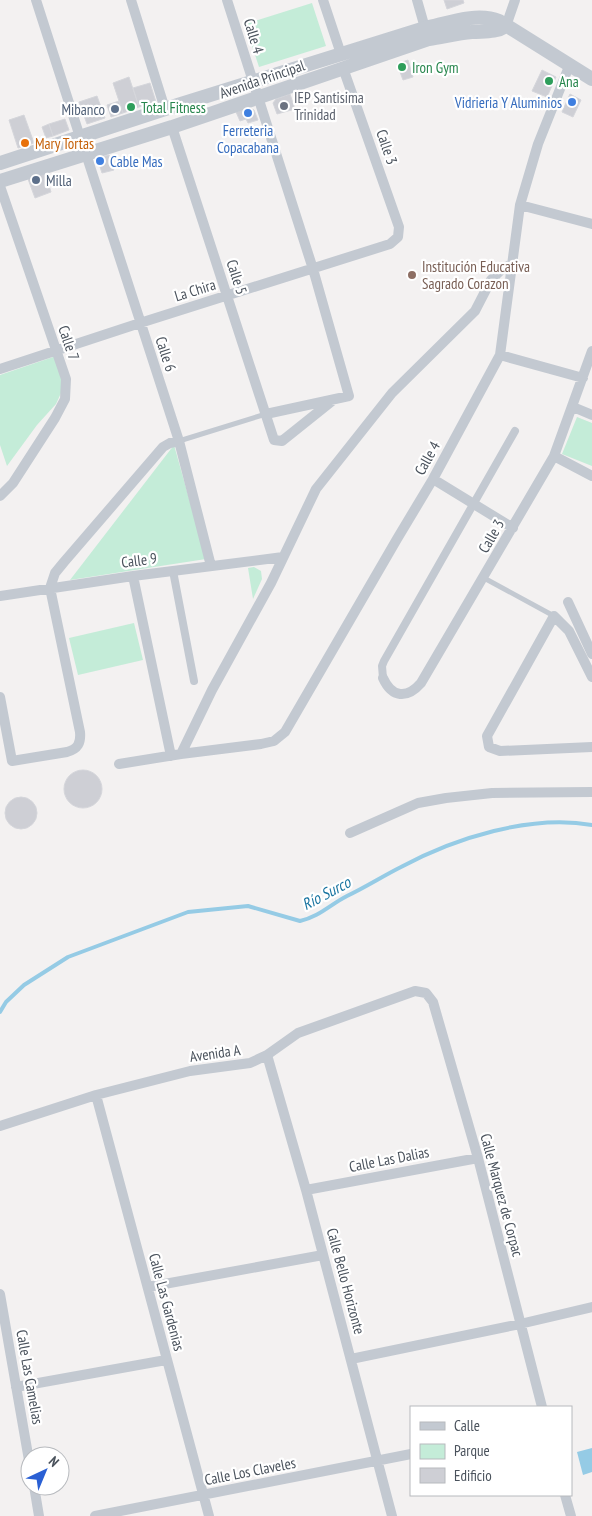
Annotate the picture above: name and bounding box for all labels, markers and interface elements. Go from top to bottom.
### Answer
street label: Calle 4 [240,16,268,56]
street label: Avenida Principal [217,55,308,102]
place label: Iron Gym [412,58,459,77]
marker: Iron Gym [396,61,408,73]
place label: Ana [559,72,579,91]
marker: Ana [543,75,555,87]
place label: IEP Santisima Trinidad [294,88,364,124]
place label: Vidrieria Y Aluminios [454,93,562,112]
marker: Vidrieria Y Aluminios [566,96,578,108]
place label: Total Fitness [141,98,206,117]
place label: Mibanco [62,100,105,119]
marker: IEP Santisima Trinidad [278,100,290,112]
marker: Total Fitness [125,101,137,113]
marker: Mibanco [109,103,121,115]
marker: Ferreteria Copacabana [242,107,254,119]
place label: Ferreteria Copacabana [217,121,279,157]
street label: Calle 3 [372,127,402,167]
place label: Mary Tortas [35,134,94,153]
marker: Mary Tortas [19,137,31,149]
place label: Cable Mas [110,152,163,171]
marker: Cable Mas [94,155,106,167]
place label: Milla [46,171,72,190]
marker: Milla [30,174,42,186]
street label: Calle 5 [222,257,252,297]
place label: Institución Educativa Sagrado Corazon [422,257,530,293]
marker: Institución Educativa Sagrado Corazon [406,269,418,281]
street label: La Chira [172,275,218,305]
street label: Calle 7 [54,323,84,363]
street label: Calle 6 [151,334,181,374]
street label: Calle 4 [410,438,444,478]
street label: Calle 3 [474,516,508,556]
street label: Calle 9 [120,548,158,572]
water label: Río Surco [298,871,355,914]
street label: Avenida A [188,1040,242,1066]
street label: Calle Marquez de Corpac [476,1131,528,1259]
street label: Calle Las Dalias [347,1142,431,1176]
street label: Calle Bello Horizonte [323,1226,369,1336]
street label: Calle Las Gardenias [145,1251,189,1353]
street label: Calle Las Camelias [12,1328,48,1426]
legend [410,1406,572,1496]
text: Calle [454,1416,480,1435]
text: Parque [454,1441,490,1460]
north arrow [20,1446,70,1496]
text: N [45,1453,63,1471]
street label: Calle Los Claveles [203,1453,297,1489]
text: Edificio [454,1466,492,1485]

